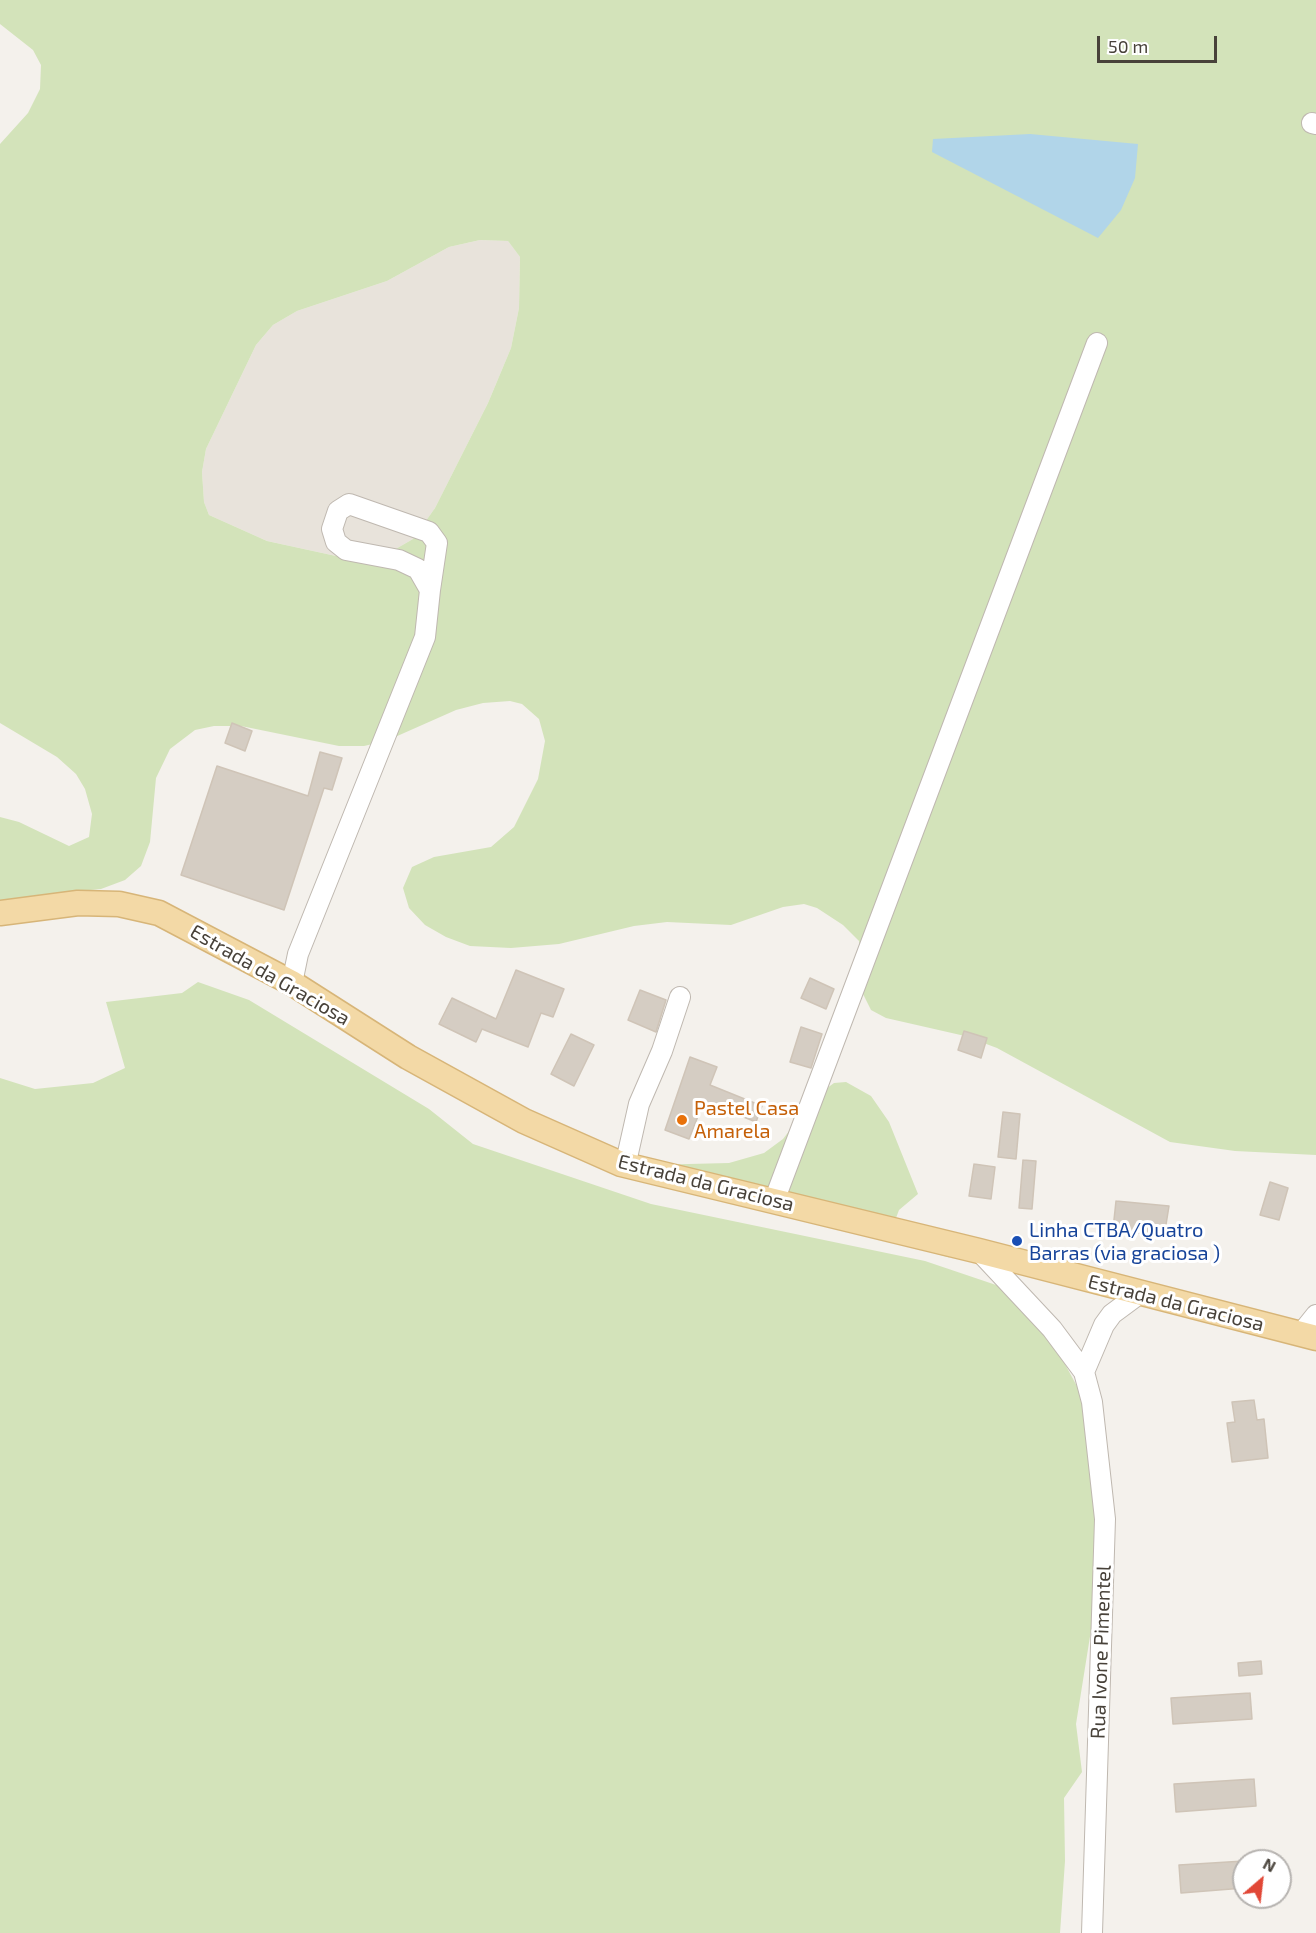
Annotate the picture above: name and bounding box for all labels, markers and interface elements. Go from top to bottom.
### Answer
scale bar [1100,24,1220,62]
text: 50 m [1108,35,1148,57]
street label: Estrada da Graciosa [186,919,354,1031]
place label: Pastel Casa Amarela [694,1096,799,1143]
marker: Pastel Casa Amarela [675,1113,689,1127]
street label: Estrada da Graciosa [615,1150,797,1216]
place label: Linha CTBA/Quatro Barras (via graciosa ) [1029,1218,1220,1265]
marker: Linha CTBA/Quatro Barras (via graciosa ) [1010,1234,1024,1248]
street label: Estrada da Graciosa [1085,1270,1267,1336]
street label: Rua Ivone Pimentel [1086,1565,1116,1739]
north arrow [1232,1849,1292,1909]
text: N [1260,1853,1279,1876]

